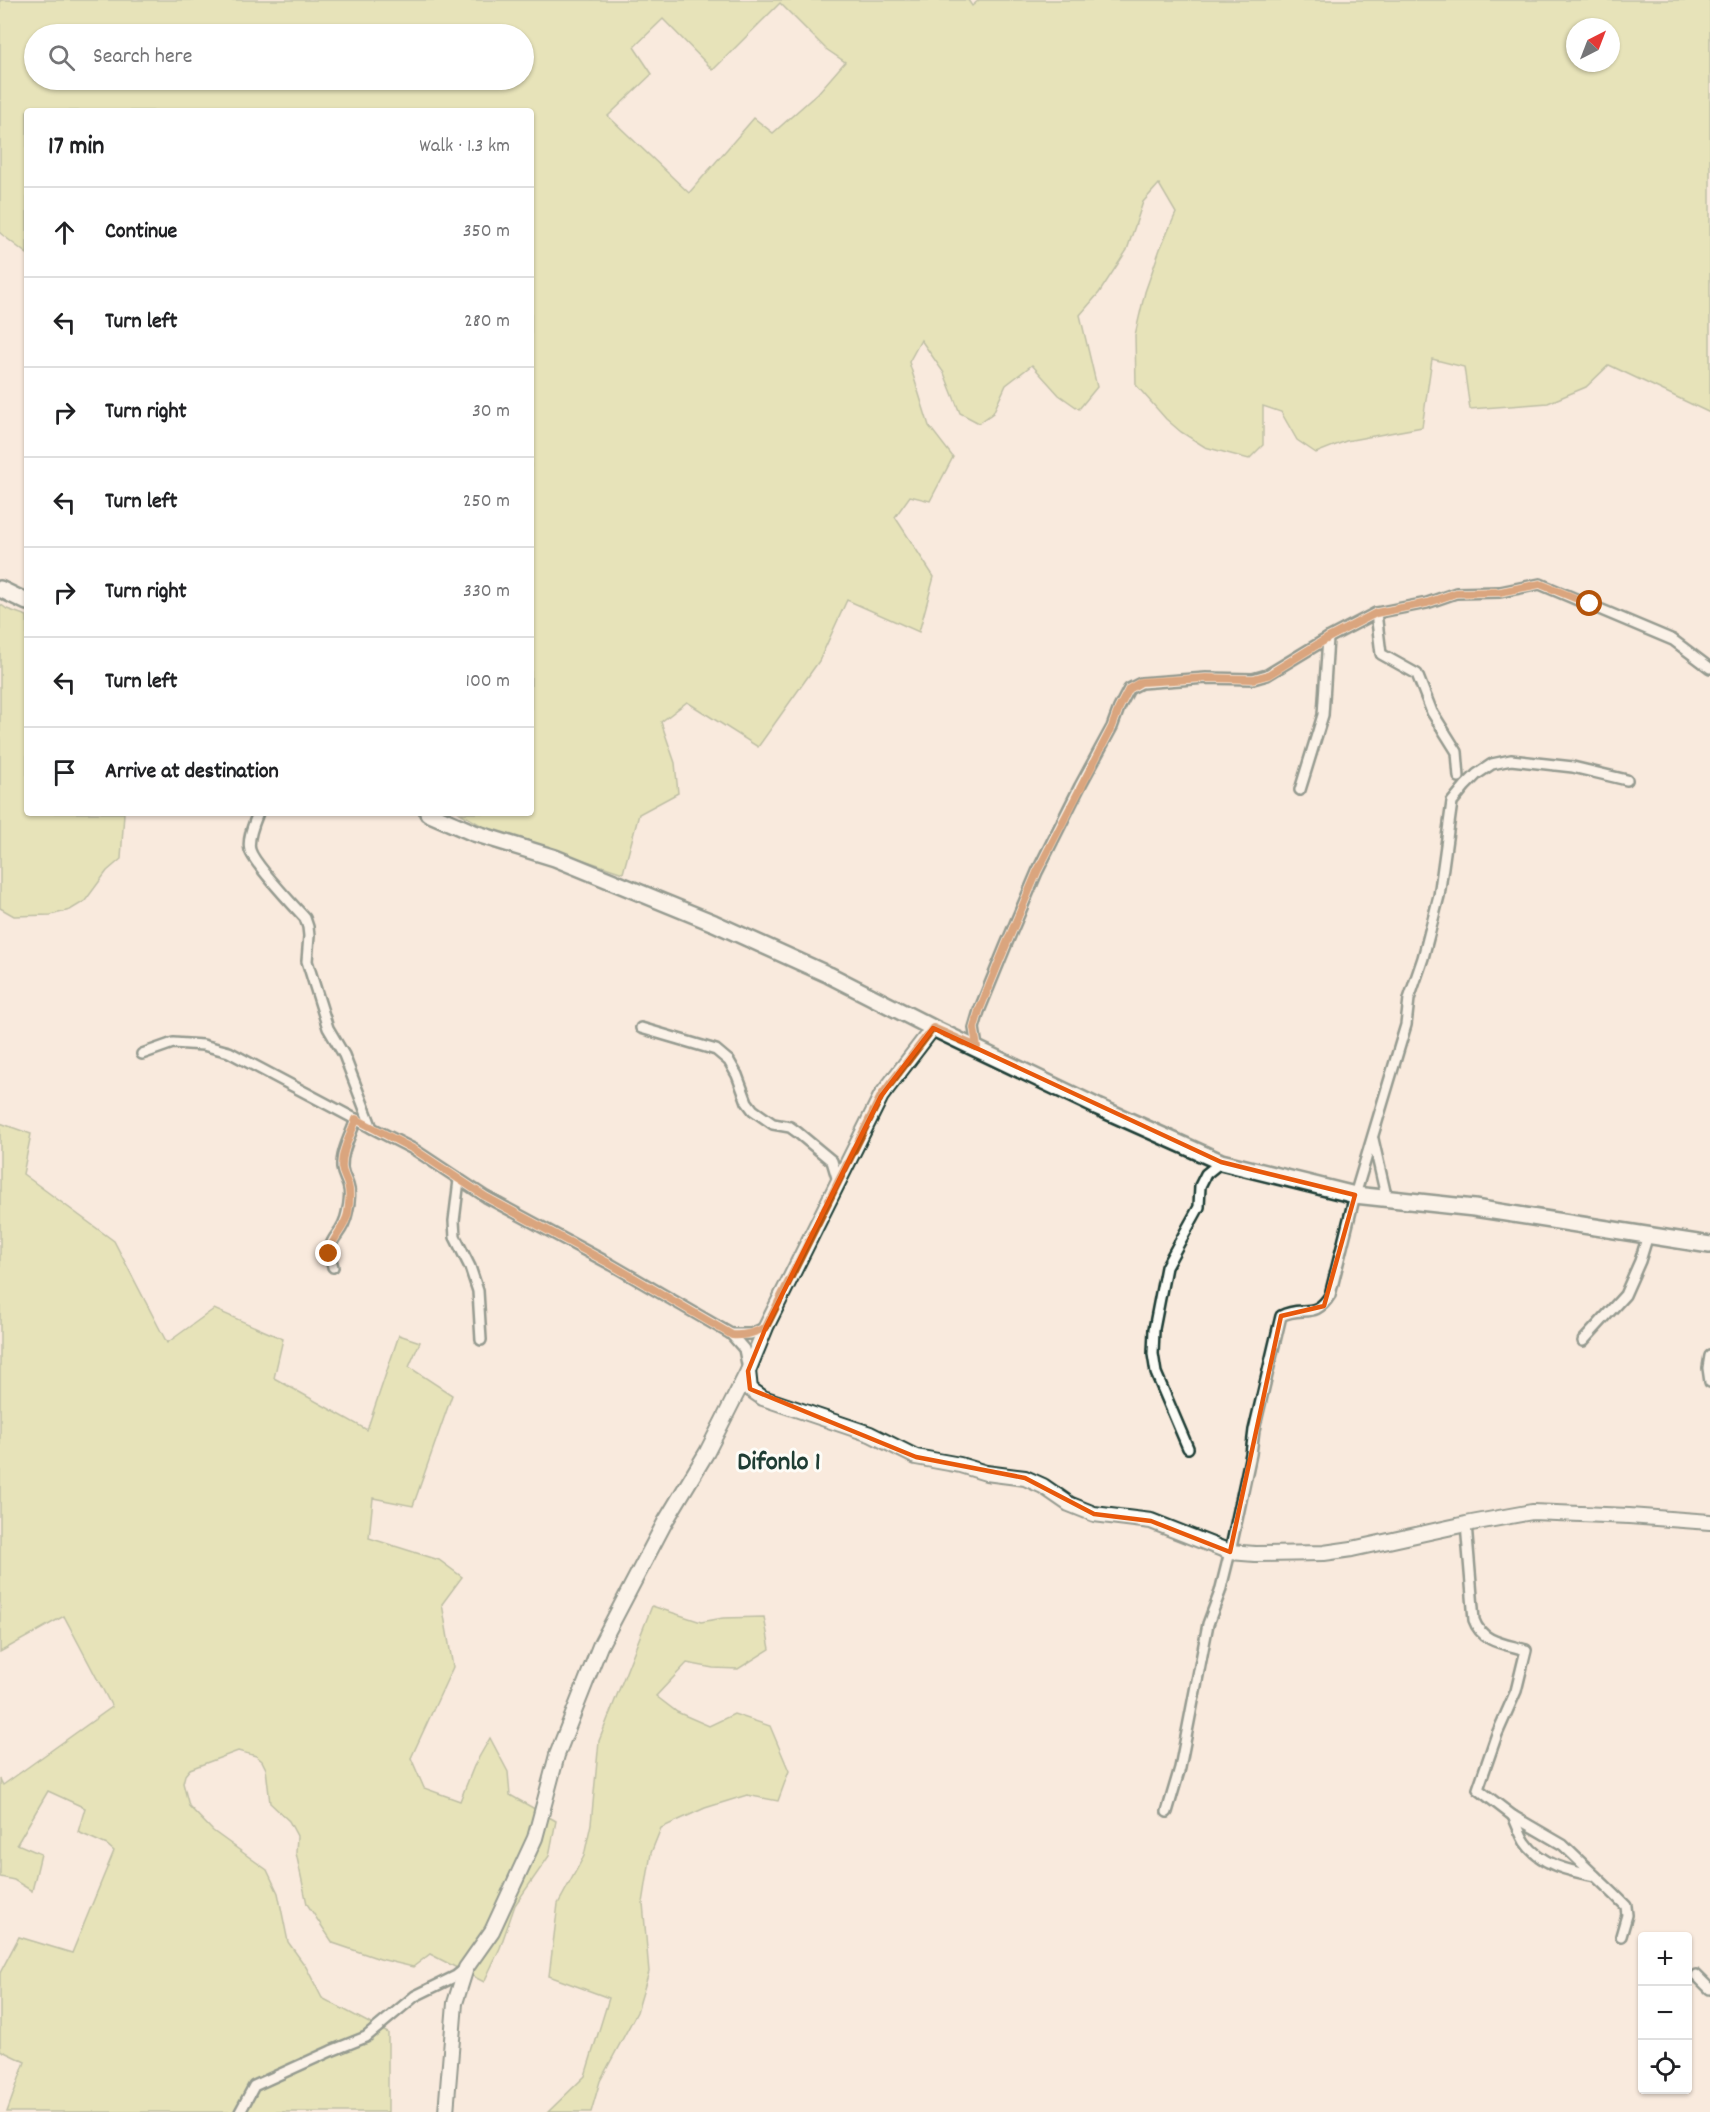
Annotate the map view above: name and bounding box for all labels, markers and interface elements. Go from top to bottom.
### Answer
north arrow [1566,18,1620,72]
search box [24,24,534,90]
icon: search [45,41,78,74]
text: Search here [93,42,192,73]
text: 17 min [48,129,104,166]
text: Walk · 1.3 km [419,133,510,161]
icon: ahead [48,216,81,249]
text: Continue [105,217,177,248]
text: 350 m [463,218,510,246]
icon: left [48,306,81,339]
text: Turn left [105,307,177,338]
text: 280 m [464,308,510,336]
icon: right [48,396,81,429]
text: Turn right [105,397,187,428]
text: 30 m [472,398,510,426]
icon: left [48,486,81,519]
text: Turn left [105,487,177,518]
text: 250 m [463,488,510,516]
icon: right [48,576,81,609]
text: Turn right [105,577,187,608]
text: 330 m [463,578,510,606]
route start [1576,590,1602,616]
icon: left [48,666,81,699]
text: Turn left [105,667,177,698]
text: 100 m [466,668,510,696]
icon: arrive [48,756,81,789]
text: Arrive at destination [105,757,279,788]
route end [315,1240,341,1266]
district label: Difonlo 1 [737,1444,821,1483]
map controls [1638,1932,1692,2094]
button: + [1638,1932,1692,1986]
button: − [1638,1986,1692,2040]
button: locate [1638,2040,1692,2094]

